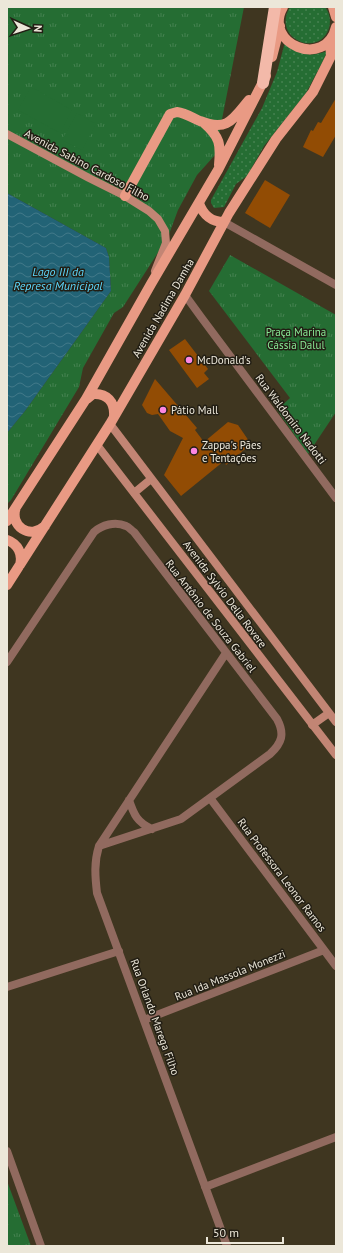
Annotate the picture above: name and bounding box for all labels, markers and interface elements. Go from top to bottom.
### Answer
north arrow [8,8,48,48]
text: N [31,25,45,33]
street label: Avenida Sabino Cardoso Filho [22,126,152,204]
street label: Avenida Nadima Damha [129,256,197,360]
water label: Lago III da Represa Municipal [13,264,103,293]
park label: Praça Marina Cássia Dalul [266,325,326,352]
place label: McDonald's [197,353,251,367]
marker: McDonald's [184,355,194,365]
street label: Rua Waldomiro Nadotti [253,371,329,467]
place label: Pátio Mall [171,403,219,417]
marker: Pátio Mall [158,405,168,415]
place label: Zappa's Pães e Tentações [202,438,262,465]
marker: Zappa's Pães e Tentações [189,446,199,456]
street label: Avenida Sylvio Della Rovere [180,538,270,651]
street label: Rua Antônio de Souza Gabriel [163,557,260,676]
street label: Rua Professora Leonor Ramos [235,815,330,935]
street label: Rua Ida Massola Monezzi [173,946,287,1004]
street label: Rua Orlando Marega Filho [127,957,183,1077]
scale bar [207,1219,283,1245]
text: 50 m [213,1225,239,1240]

